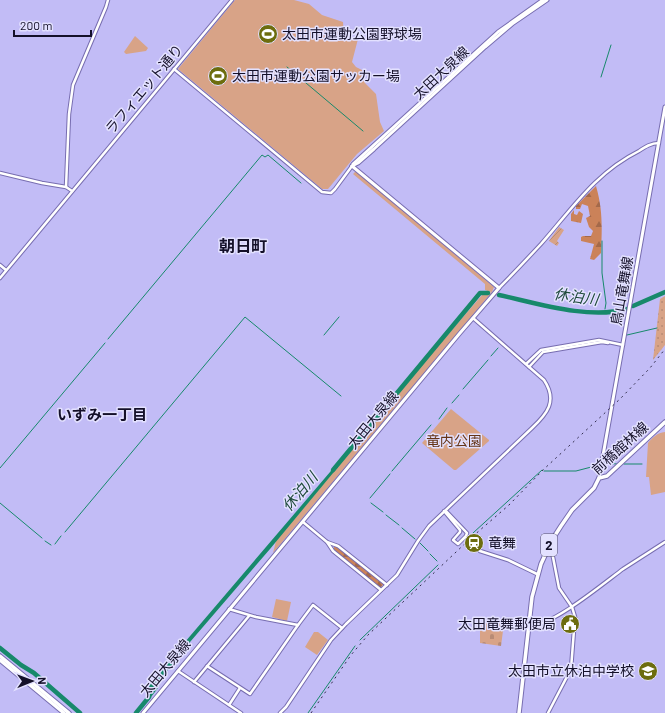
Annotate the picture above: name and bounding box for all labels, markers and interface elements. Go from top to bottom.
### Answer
scale bar [14,12,91,38]
text: 200 m [20,18,52,32]
sports icon: 太田市運動公園野球場 [257,23,279,45]
place label: 太田市運動公園野球場 [282,25,422,42]
street label: ラフィエット通り [101,40,186,137]
street label: 太田大泉線 [409,43,472,103]
sports icon: 太田市運動公園サッカー場 [207,65,229,87]
place label: 太田市運動公園サッカー場 [232,67,400,84]
district label: 朝日町 [219,236,267,255]
street label: 鳥山竜舞線 [607,255,636,327]
water label: 休泊川 [553,284,602,308]
street label: 太田大泉線 [344,387,402,452]
district label: いずみ一丁目 [57,405,147,423]
street label: 前橋館林線 [588,418,651,477]
park label: 竜内公園 [426,432,482,449]
water label: 休泊川 [278,467,322,514]
station icon: 竜舞 [463,532,485,554]
place label: 竜舞 [488,534,516,551]
road number: 2 [541,534,557,556]
public building icon: 太田竜舞郵便局 [559,613,581,635]
place label: 太田竜舞郵便局 [458,615,556,632]
street label: 太田大泉線 [136,635,194,700]
school or university icon: 太田市立休泊中学校 [637,660,659,682]
north arrow [12,661,52,701]
place label: 太田市立休泊中学校 [508,662,634,679]
text: N [36,677,49,685]

